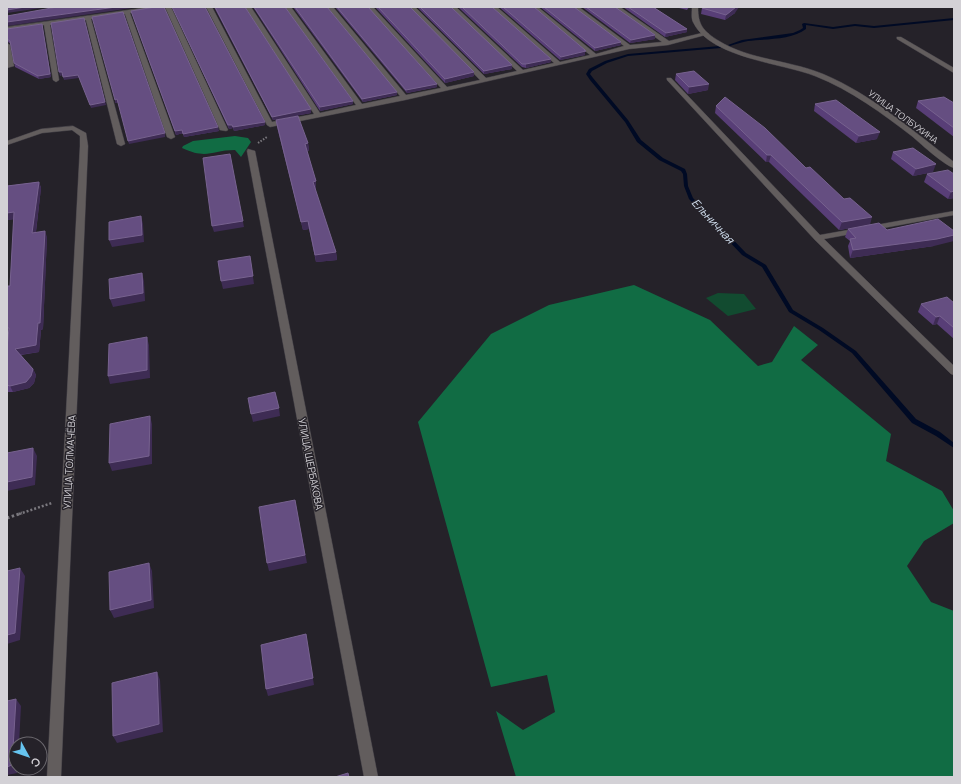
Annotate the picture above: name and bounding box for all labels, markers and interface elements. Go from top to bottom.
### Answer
street label: УЛИЦА ТОЛБУХИНА [866,87,941,147]
water label: Ельничная [689,195,738,247]
street label: УЛИЦА ТОЛМАЧЁВА [60,414,78,509]
street label: УЛИЦА ЩЕРБАКОВА [295,417,327,512]
north arrow [8,736,48,776]
text: С [28,755,44,771]

